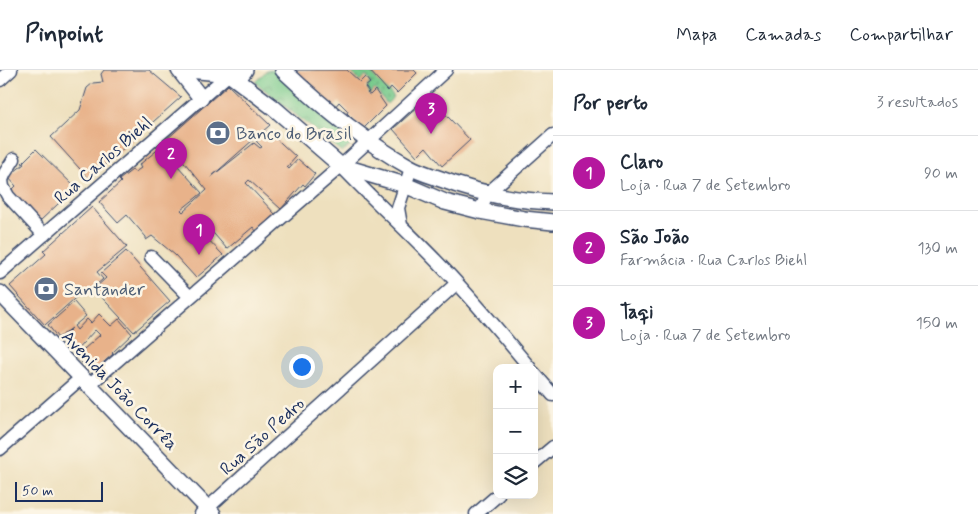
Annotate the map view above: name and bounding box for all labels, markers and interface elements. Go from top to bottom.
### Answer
text: Pinpoint [25,19,103,50]
text: Mapa [676,23,717,47]
text: Camadas [745,23,821,47]
text: Compartilhar [849,23,953,47]
text: Por perto [573,89,648,117]
text: 3 resultados [877,92,958,113]
pin: 3 [415,93,447,134]
street label: Rua Carlos Biehl [49,111,158,210]
bank icon: Banco do Brasil [205,120,231,146]
place label: Banco do Brasil [236,122,352,146]
pin: 2 [155,138,187,179]
text: Claro [620,150,663,175]
text: 1 [585,163,593,184]
text: 90 m [924,163,958,184]
text: Loja · Rua 7 de Setembro [620,175,790,196]
pin: 1 [183,214,215,255]
text: São João [620,225,689,250]
text: 2 [585,238,593,259]
text: 130 m [917,238,958,259]
text: Farmácia · Rua Carlos Biehl [620,250,807,271]
bank icon: Santander [33,276,59,302]
place label: Santander [64,278,146,302]
text: Taqi [620,300,653,325]
text: 3 [585,313,593,334]
text: 150 m [916,313,958,334]
street label: Avenida João Corrêa [56,325,183,456]
text: Loja · Rua 7 de Setembro [620,325,790,346]
your location [289,354,315,380]
map controls [493,364,538,499]
button: + [493,364,538,409]
street label: Rua São Pedro [215,392,310,481]
button: − [493,409,538,454]
button: layers [493,454,538,499]
scale bar [15,479,102,502]
text: 50 m [22,482,53,500]

